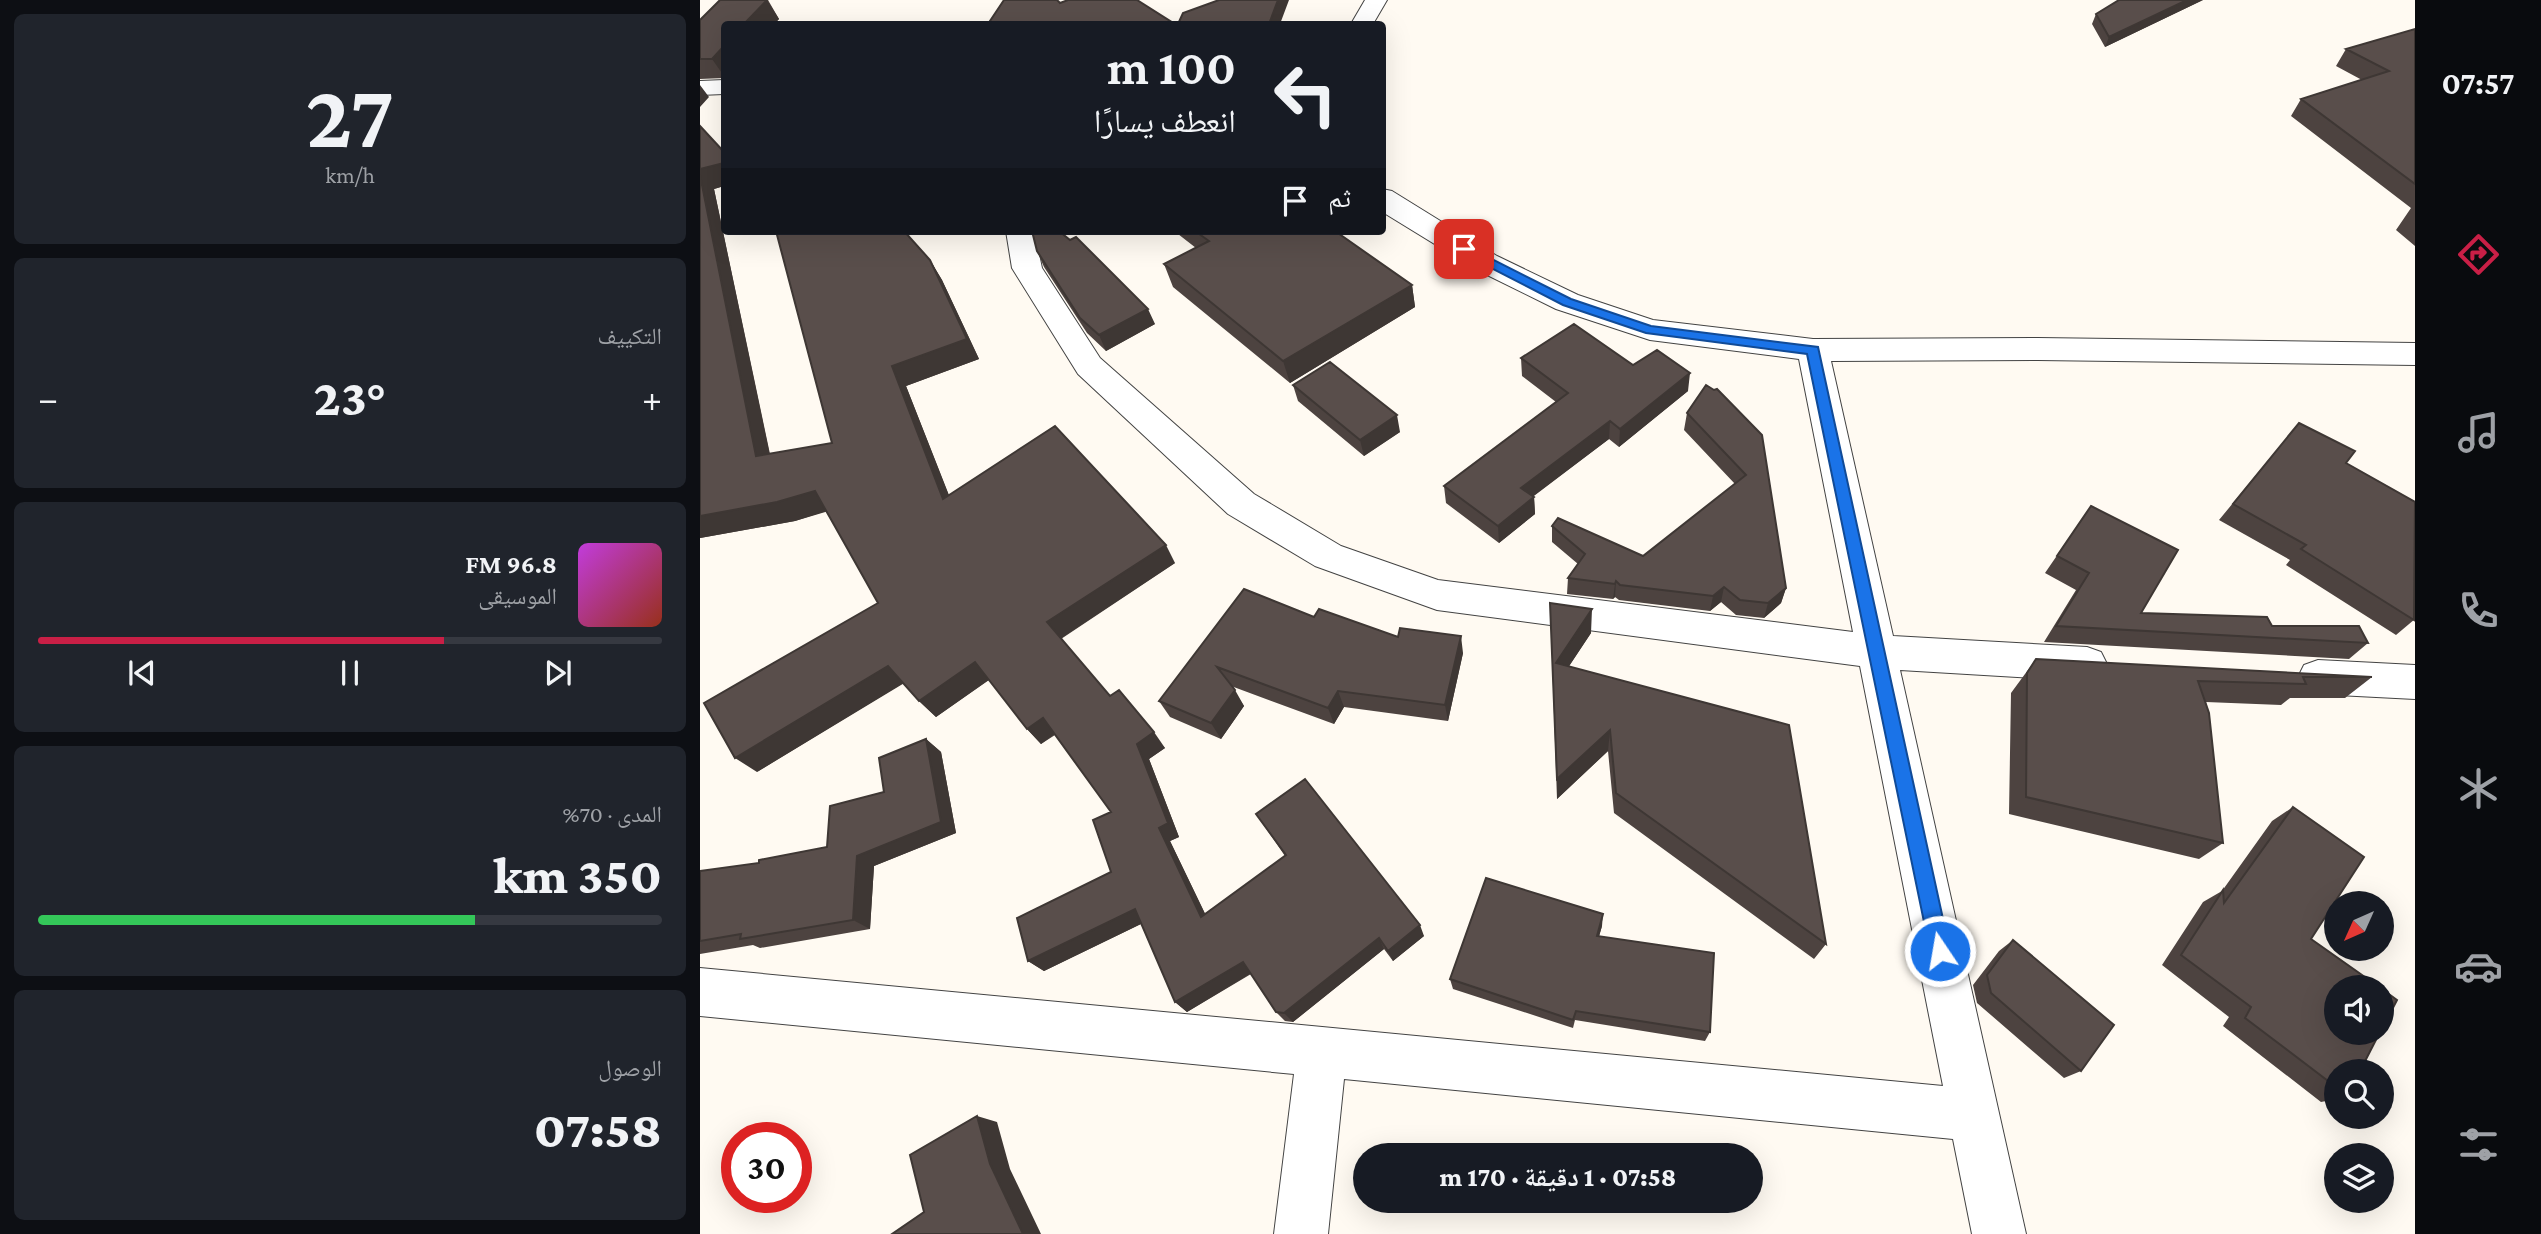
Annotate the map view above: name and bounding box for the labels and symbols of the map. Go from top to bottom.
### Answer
pin [1434,219,1494,279]
north arrow [2324,891,2394,961]
position arrow [1903,914,1977,988]
speed limit sign: 30 [721,1122,812,1213]

